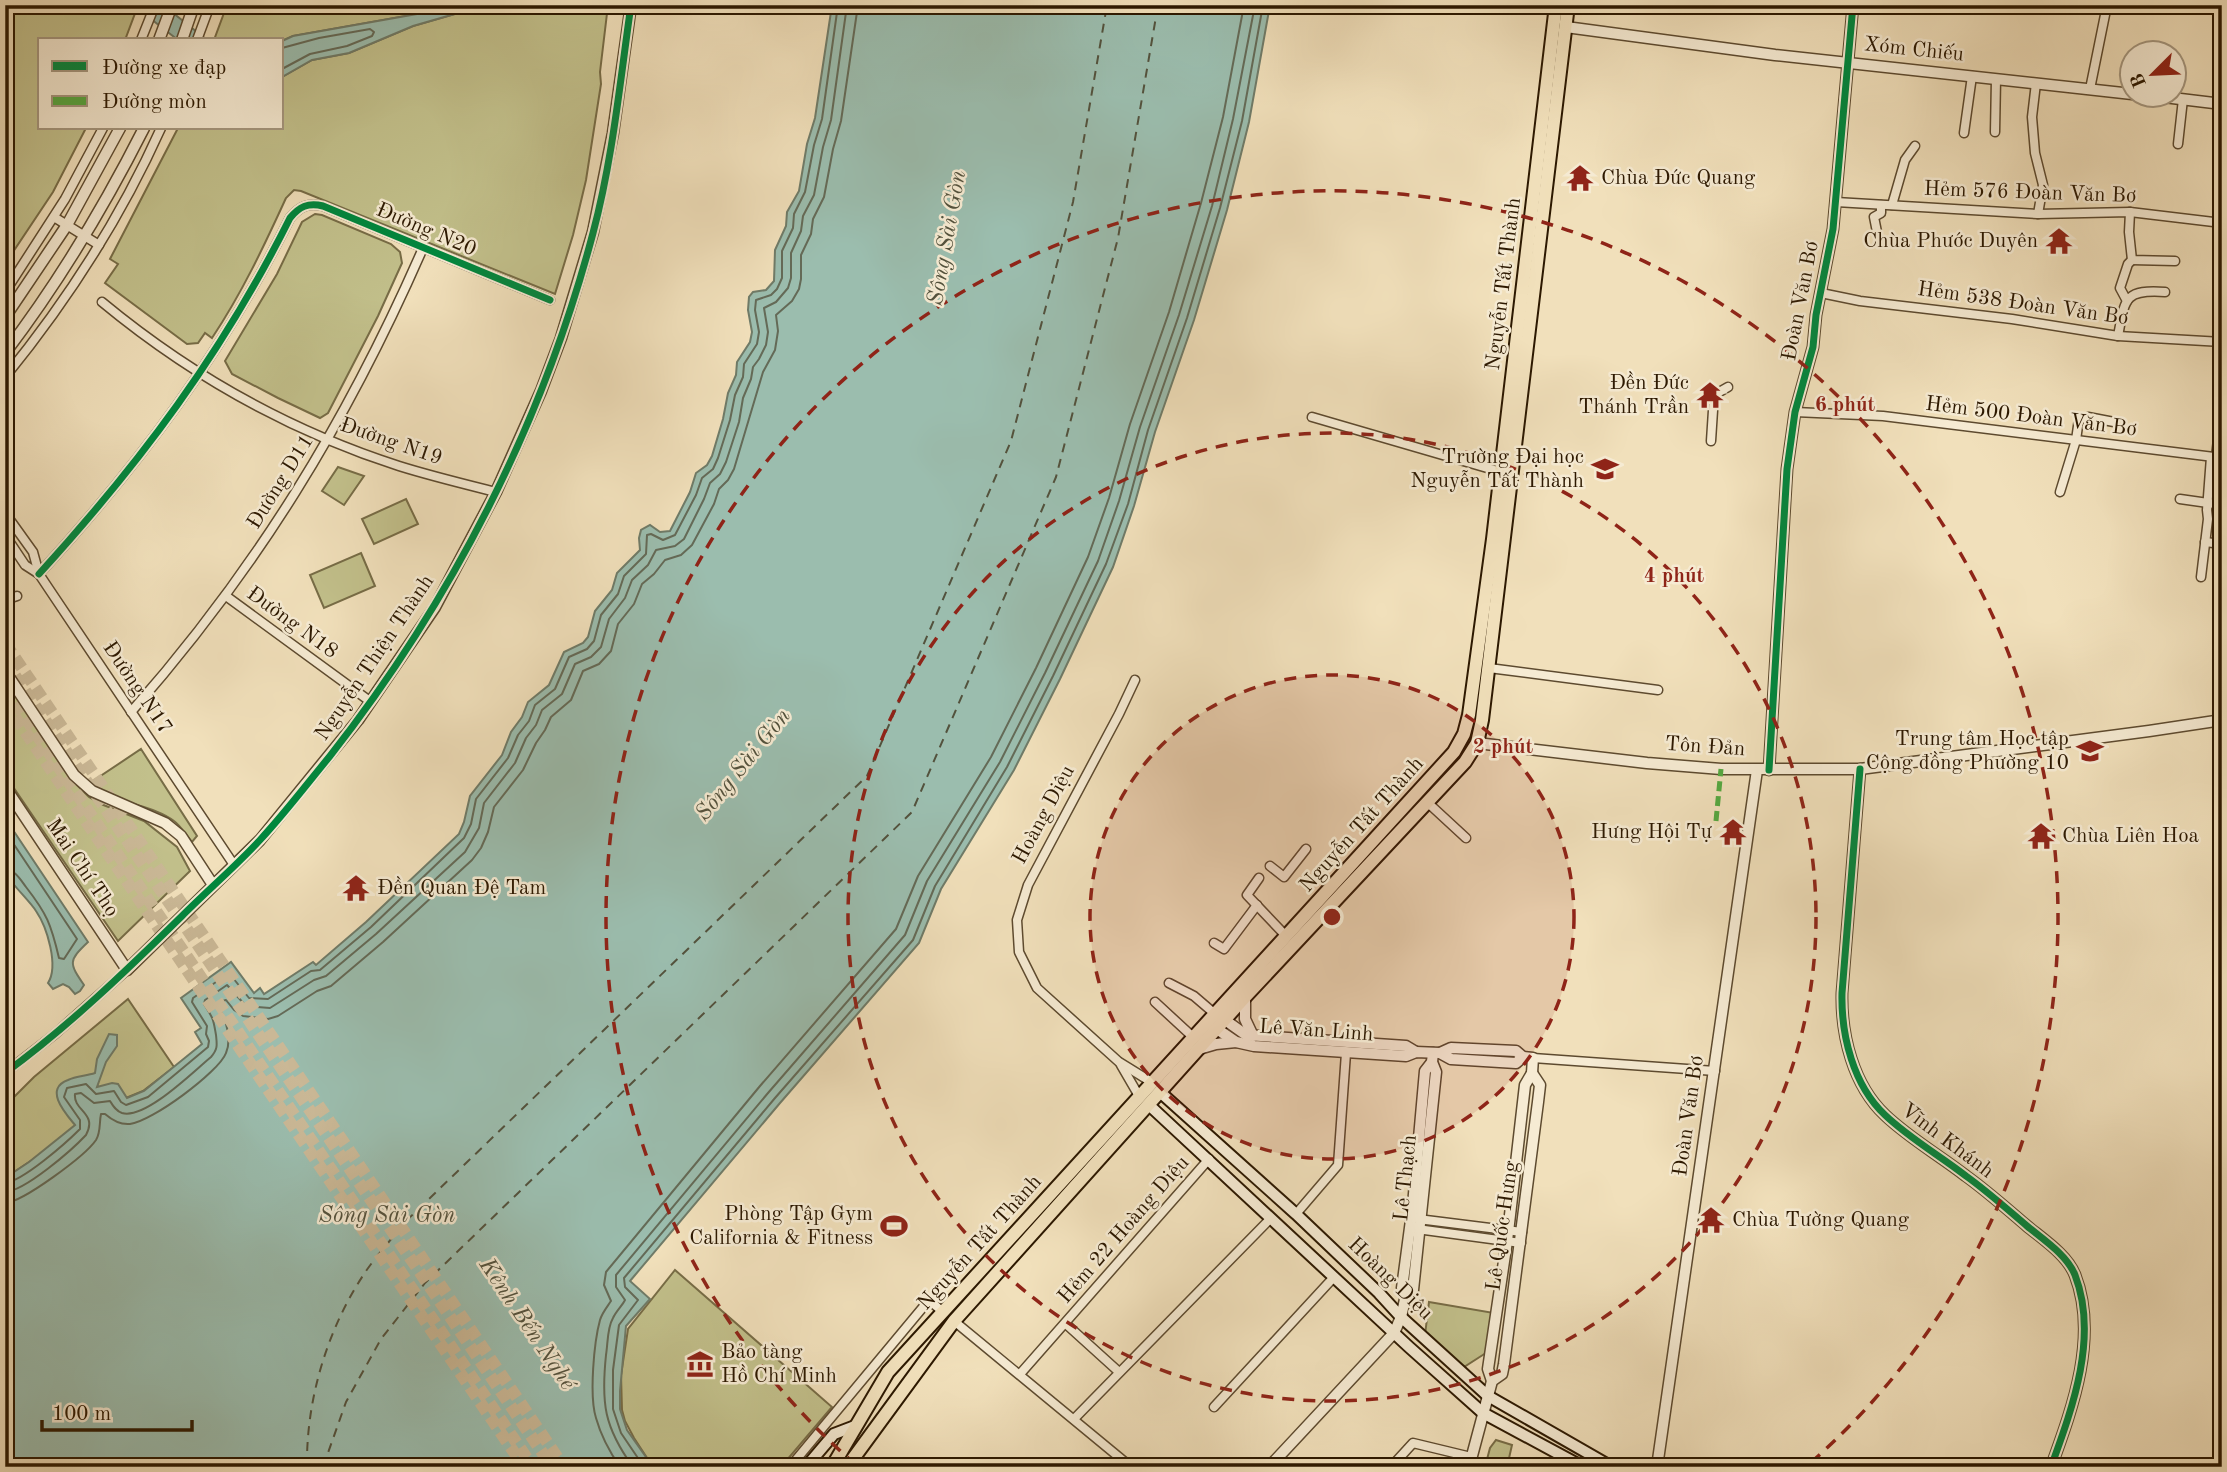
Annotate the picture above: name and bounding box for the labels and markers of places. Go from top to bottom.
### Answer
temple icon: Chùa Đức Quang [1565,163,1595,193]
place label: Chùa Đức Quang [1601,168,1756,189]
temple icon: Chùa Phước Duyên [2044,226,2074,256]
place label: Chùa Phước Duyên [1863,231,2038,252]
place label: Đền Đức Thánh Trần [1578,371,1689,418]
temple icon: Đền Đức Thánh Trần [1695,380,1725,410]
place label: Trường Đại học Nguyễn Tất Thành [1410,447,1584,492]
school or university icon: Trường Đại học Nguyễn Tất Thành [1590,454,1620,484]
place label: Trung tâm Học tập Cộng đồng Phường 10 [1866,729,2069,774]
school or university icon: Trung tâm Học tập Cộng đồng Phường 10 [2075,736,2105,766]
temple icon: Hưng Hội Tự [1718,817,1748,847]
temple icon: Chùa Liên Hoa [2026,821,2056,851]
place label: Hưng Hội Tự [1591,822,1713,843]
place label: Chùa Liên Hoa [2062,826,2199,847]
temple icon: Đền Quan Đệ Tam [341,873,371,903]
place label: Đền Quan Đệ Tam [377,876,546,899]
centre of rings [1320,905,1344,929]
place label: Phòng Tập Gym California & Fitness [689,1204,873,1249]
temple icon: Chùa Tường Quang [1696,1205,1726,1235]
place label: Chùa Tường Quang [1732,1210,1910,1231]
sports icon: Phòng Tập Gym California & Fitness [879,1211,909,1241]
place label: Bảo tàng Hồ Chí Minh [721,1342,837,1387]
museum icon: Bảo tàng Hồ Chí Minh [685,1349,715,1379]

